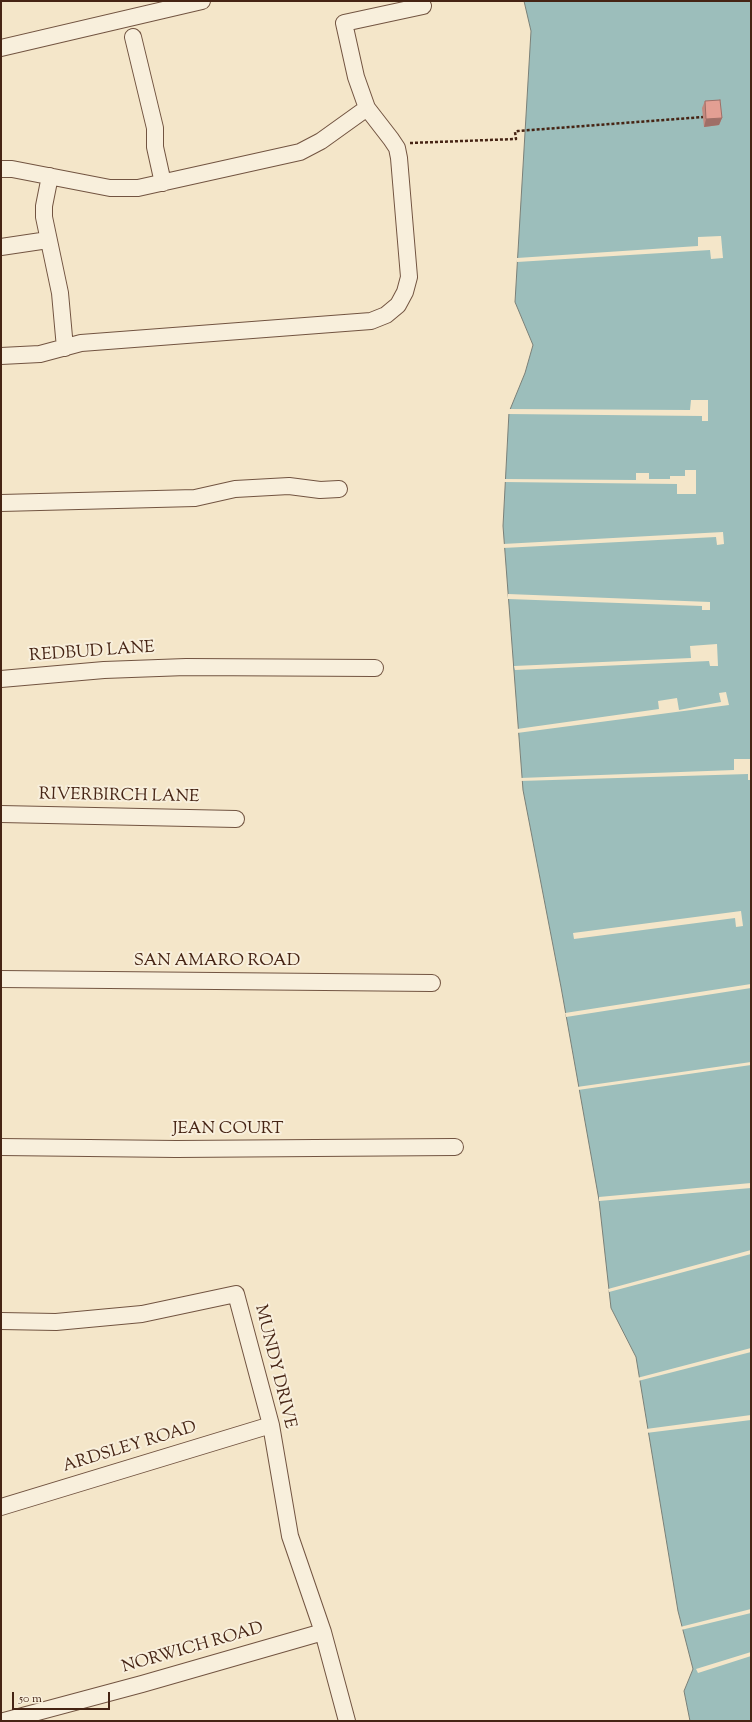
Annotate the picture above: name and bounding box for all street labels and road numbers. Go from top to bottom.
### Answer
street label: REDBUD LANE [29,638,155,668]
street label: RIVERBIRCH LANE [39,785,199,809]
street label: SAN AMARO ROAD [134,952,300,972]
street label: JEAN COURT [173,1120,283,1140]
street label: MUNDY DRIVE [249,1303,299,1431]
street label: ARDSLEY ROAD [61,1418,199,1478]
street label: NORWICH ROAD [120,1619,266,1679]

